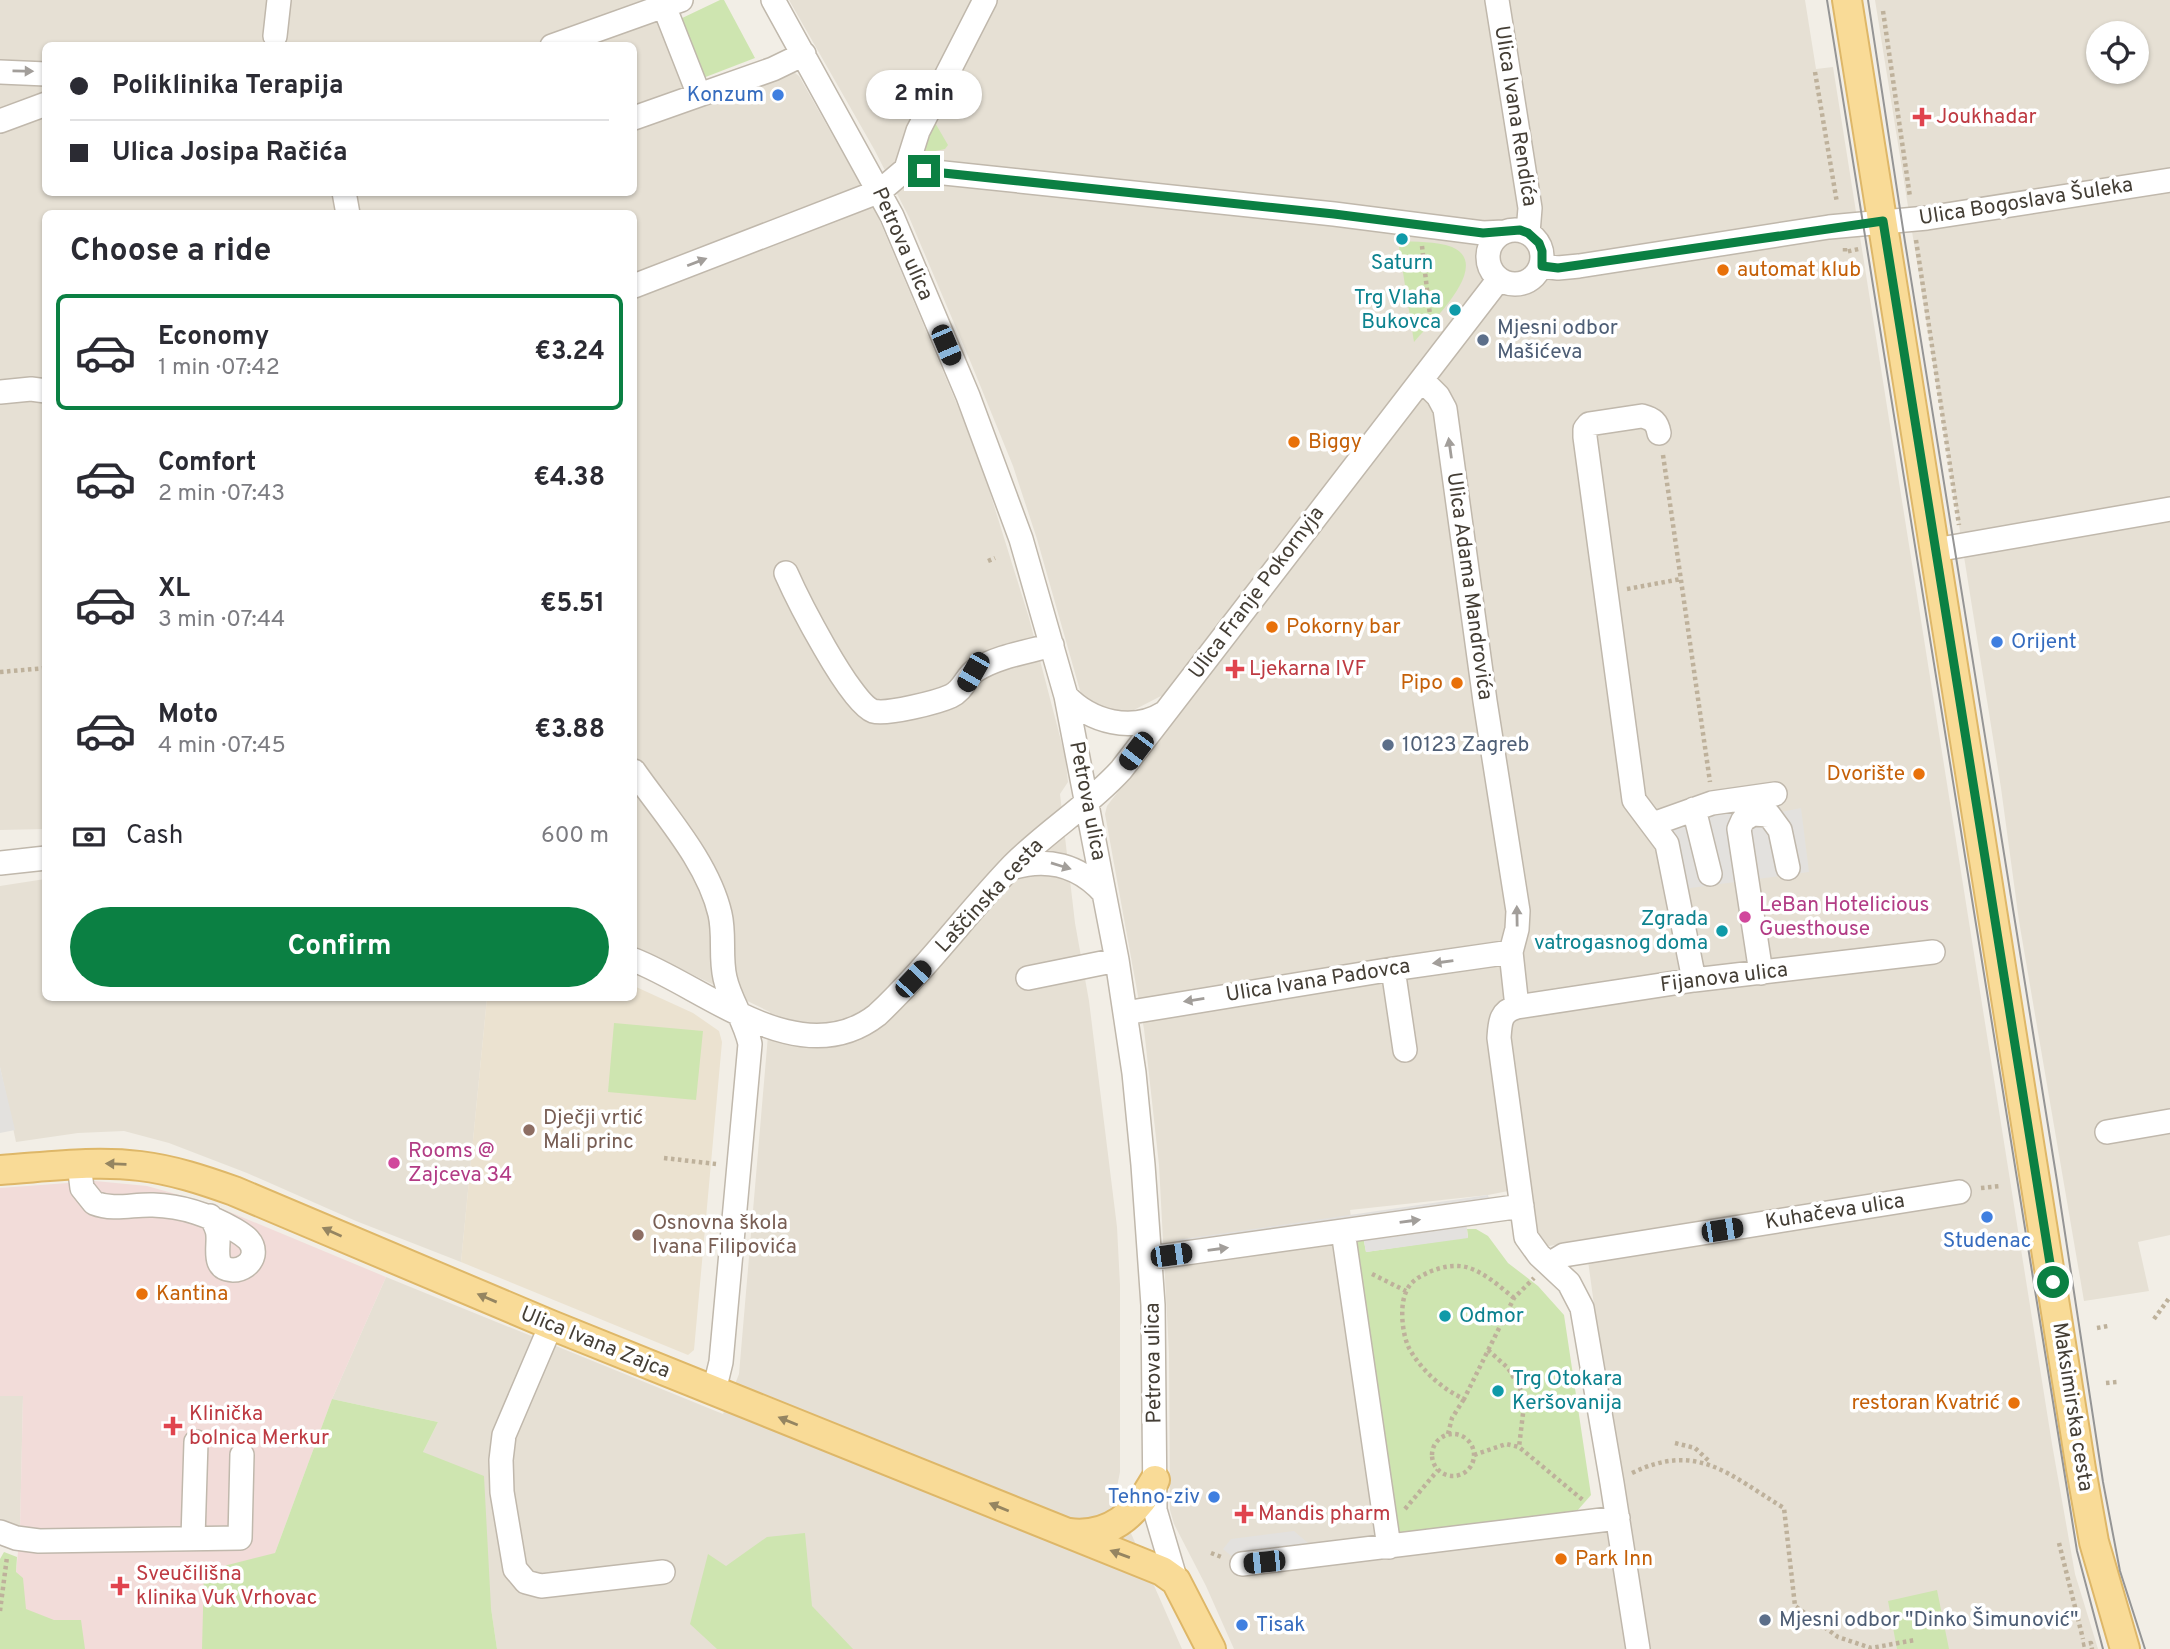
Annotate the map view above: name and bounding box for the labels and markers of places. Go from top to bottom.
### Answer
place label: Konzum [687,82,764,109]
marker: Konzum [770,87,786,103]
place label: Joukhadar [1936,104,2037,131]
marker: Joukhadar [1914,109,1930,125]
marker: Saturn [1394,231,1410,247]
place label: Saturn [1371,250,1433,277]
place label: automat klub [1737,257,1861,284]
marker: automat klub [1715,262,1731,278]
place label: Trg Vlaha Bukovca [1354,285,1441,336]
marker: Trg Vlaha Bukovca [1447,302,1463,318]
place label: Mjesni odbor Mašićeva [1497,315,1618,366]
marker: Mjesni odbor Mašićeva [1475,332,1491,348]
place label: Biggy [1308,429,1362,456]
marker: Biggy [1286,434,1302,450]
place label: Pokorny bar [1286,614,1401,641]
marker: Pokorny bar [1264,619,1280,635]
place label: Orijent [2011,629,2077,656]
marker: Orijent [1989,634,2005,650]
place label: Ljekarna IVF [1249,656,1366,683]
marker: Ljekarna IVF [1227,661,1243,677]
place label: Pipo [1401,670,1443,697]
marker: Pipo [1449,675,1465,691]
place label: 10123 Zagreb [1402,732,1529,759]
marker: 10123 Zagreb [1380,737,1396,753]
place label: Dvorište [1827,761,1905,788]
marker: Dvorište [1911,766,1927,782]
place label: LeBan Hotelicious Guesthouse [1759,892,1929,943]
place label: Zgrada vatrogasnog doma [1534,906,1708,957]
marker: LeBan Hotelicious Guesthouse [1737,909,1753,925]
marker: Zgrada vatrogasnog doma [1714,923,1730,939]
place label: Dječji vrtić Mali princ [543,1105,643,1156]
marker: Dječji vrtić Mali princ [521,1122,537,1138]
place label: Rooms @ Zajceva 34 [408,1138,512,1189]
marker: Rooms @ Zajceva 34 [386,1155,402,1171]
marker: Studenac [1979,1209,1995,1225]
place label: Osnovna škola Ivana Filipovića [652,1210,797,1261]
marker: Osnovna škola Ivana Filipovića [630,1227,646,1243]
place label: Studenac [1943,1228,2031,1255]
place label: Kantina [156,1281,228,1308]
marker: Kantina [134,1286,150,1302]
place label: Odmor [1459,1303,1524,1330]
marker: Odmor [1437,1308,1453,1324]
place label: Trg Otokara Keršovanija [1512,1366,1622,1417]
marker: Trg Otokara Keršovanija [1490,1383,1506,1399]
place label: restoran Kvatrić [1851,1390,2000,1417]
marker: restoran Kvatrić [2006,1395,2022,1411]
place label: Klinička bolnica Merkur [189,1401,329,1452]
marker: Klinička bolnica Merkur [163,1416,183,1436]
place label: Tehno-ziv [1107,1484,1200,1511]
marker: Tehno-ziv [1206,1489,1222,1505]
place label: Mandis pharm [1258,1501,1391,1528]
marker: Mandis pharm [1236,1506,1252,1522]
place label: Park Inn [1575,1546,1653,1573]
marker: Park Inn [1553,1551,1569,1567]
place label: Sveučilišna klinika Vuk Vrhovac [136,1561,317,1612]
marker: Sveučilišna klinika Vuk Vrhovac [110,1576,130,1596]
place label: Mjesni odbor "Dinko Šimunović" [1779,1606,2079,1634]
place label: Tisak [1256,1612,1305,1639]
marker: Mjesni odbor "Dinko Šimunović" [1757,1612,1773,1628]
marker: Tisak [1234,1617,1250,1633]

